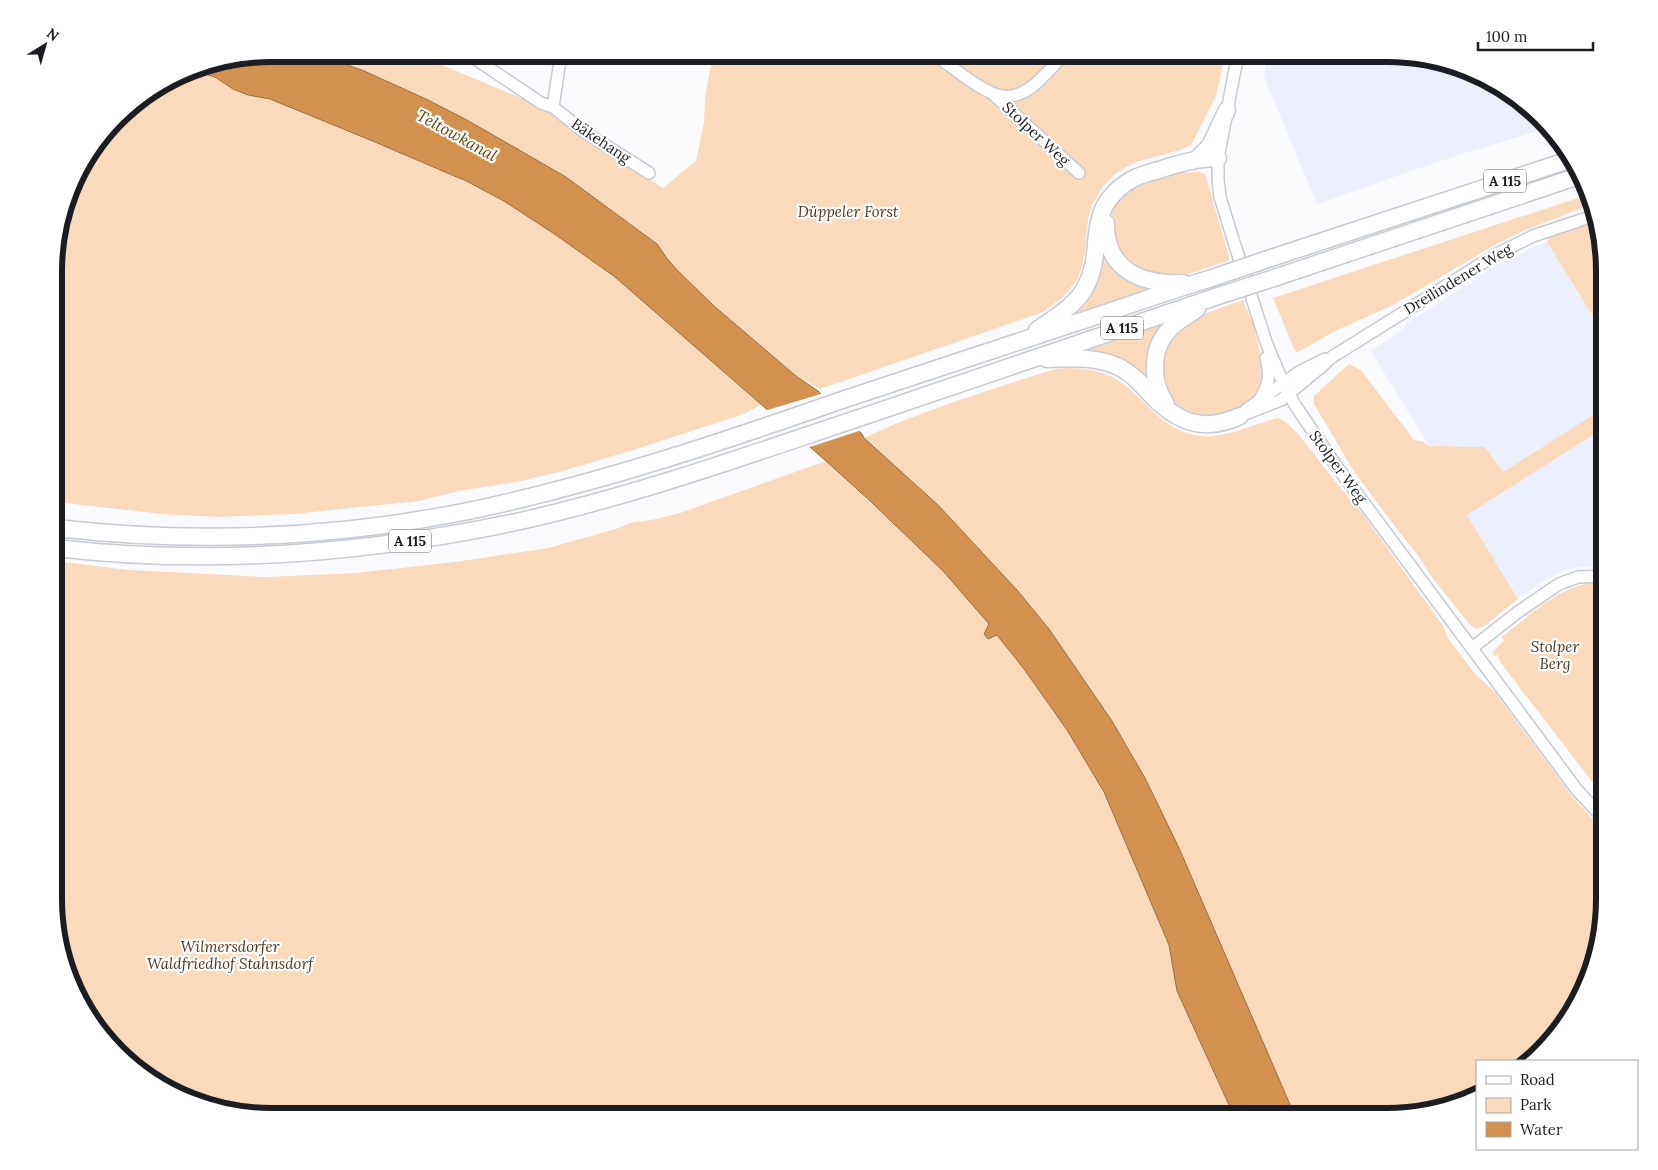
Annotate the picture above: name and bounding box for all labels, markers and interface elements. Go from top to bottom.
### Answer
north arrow [20,20,70,70]
scale bar [1478,20,1593,52]
text: N [43,24,63,45]
text: 100 m [1486,27,1527,46]
street label: Stolper Weg [999,98,1075,170]
water label: Teltowkanal [413,105,501,165]
street label: Bäkehang [568,114,635,168]
road number: A 115 [1484,170,1526,192]
park label: Düppeler Forst [798,202,899,221]
street label: Dreilindener Weg [1400,238,1516,318]
road number: A 115 [1101,316,1143,339]
street label: Stolper Weg [1306,427,1372,507]
road number: A 115 [389,530,431,552]
park label: Stolper Berg [1531,637,1579,673]
park label: Wilmersdorfer Waldfriedhof Stahnsdorf [147,937,314,973]
legend [1476,1060,1638,1150]
text: Road [1520,1070,1555,1089]
text: Park [1520,1095,1551,1114]
text: Water [1520,1120,1563,1139]

